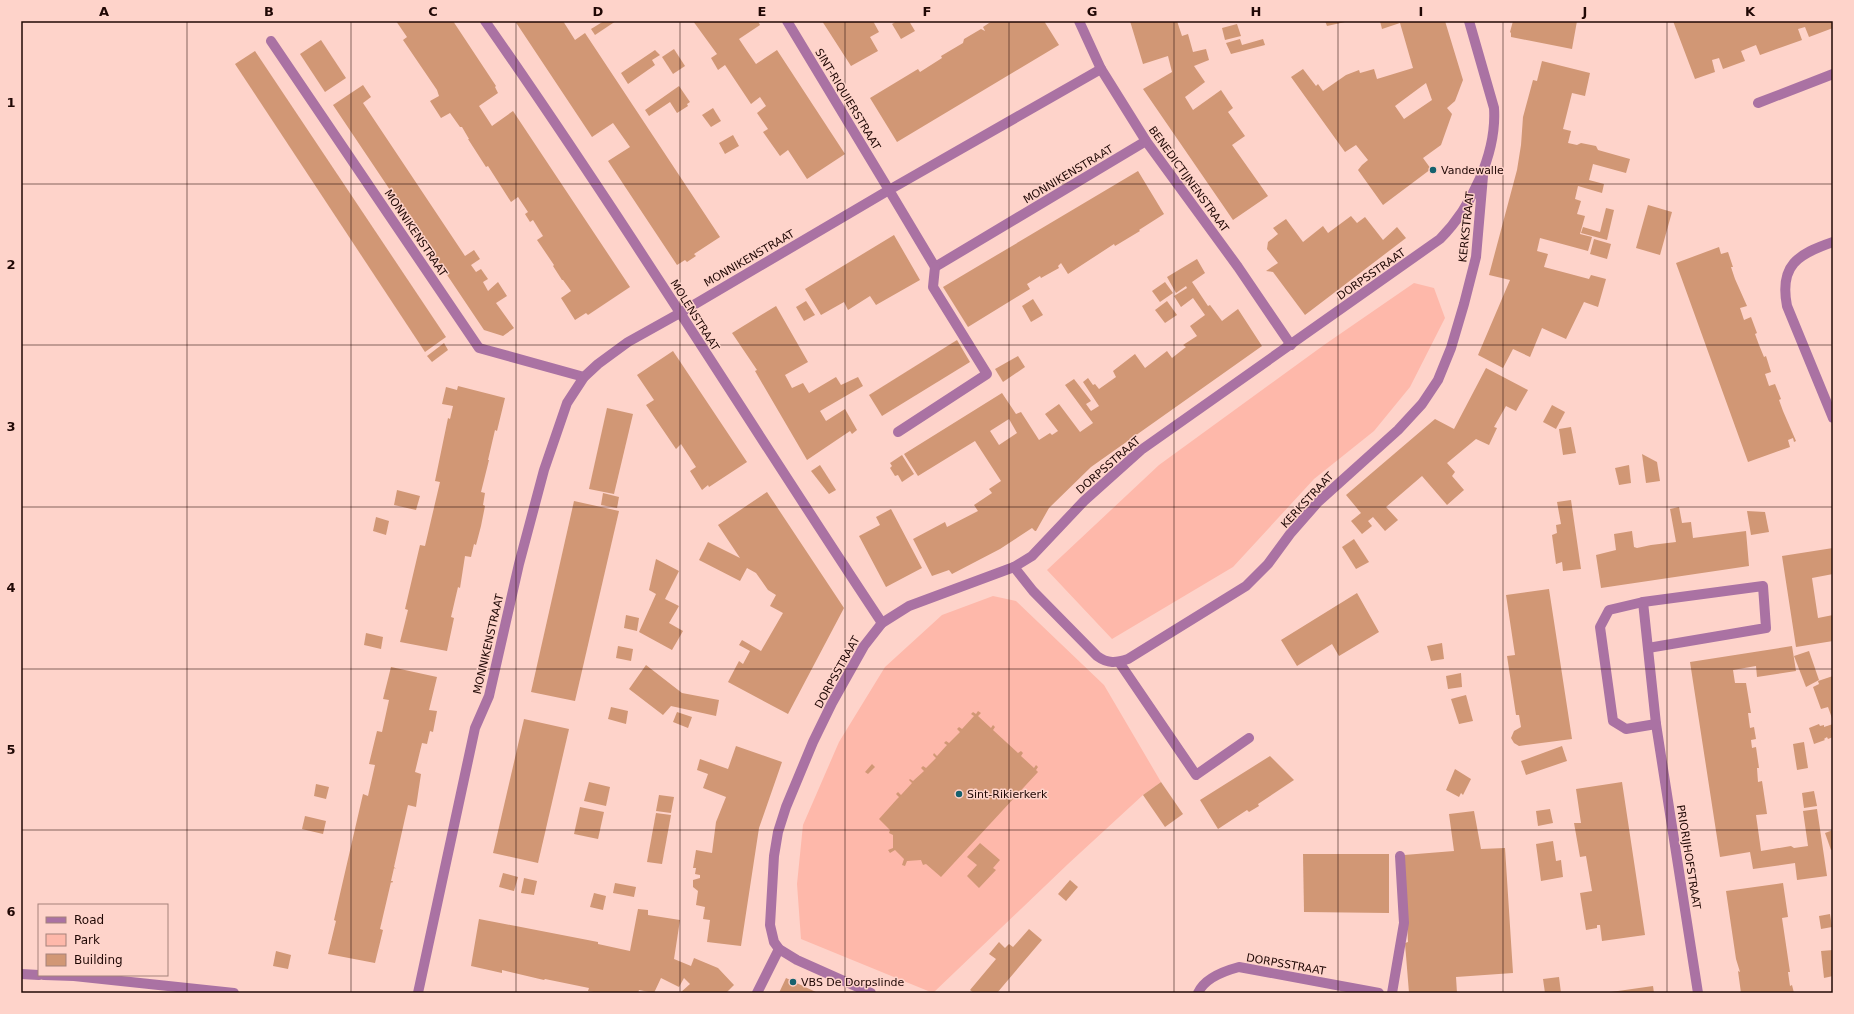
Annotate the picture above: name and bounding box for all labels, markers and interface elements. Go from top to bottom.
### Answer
text: A [99,4,109,19]
text: B [264,4,274,19]
text: C [428,4,438,19]
text: D [593,4,604,19]
text: E [758,4,766,19]
text: F [923,4,931,19]
text: G [1087,4,1097,19]
text: H [1251,4,1261,19]
text: I [1419,4,1423,19]
text: J [1582,4,1587,19]
text: K [1745,4,1756,19]
street label: SINT-RIQUIERSTRAAT [812,46,883,152]
text: 1 [6,95,16,110]
street label: BENEDICTIJNENSTRAAT [1146,124,1232,235]
street label: MONNIKENSTRAAT [1021,142,1116,206]
place label: Vandewalle [1441,164,1504,177]
marker: Vandewalle [1428,165,1438,175]
street label: MONNIKENSTRAAT [382,187,450,280]
street label: KERKSTRAAT [1456,191,1477,263]
street label: MONNIKENSTRAAT [702,227,797,290]
street label: DORPSSTRAAT [1335,246,1408,303]
text: 2 [6,257,16,272]
street label: MOLENSTRAAT [667,277,722,354]
text: 3 [6,419,16,434]
street label: DORPSSTRAAT [1074,434,1143,497]
street label: KERKSTRAAT [1278,470,1337,531]
text: 4 [6,580,16,595]
street label: MONNIKENSTRAAT [471,593,506,695]
street label: DORPSSTRAAT [812,634,863,711]
text: 5 [6,742,16,757]
place label: Sint-Rikierkerk [967,788,1048,801]
marker: Sint-Rikierkerk [954,789,964,799]
street label: PRIORIJHOFSTRAAT [1674,804,1703,910]
text: 6 [6,904,16,919]
legend [38,904,168,976]
text: Road [74,913,104,927]
text: Park [74,933,100,947]
street label: DORPSSTRAAT [1245,951,1327,978]
text: Building [74,953,123,967]
place label: VBS De Dorpslinde [801,976,905,989]
marker: VBS De Dorpslinde [788,977,798,987]

